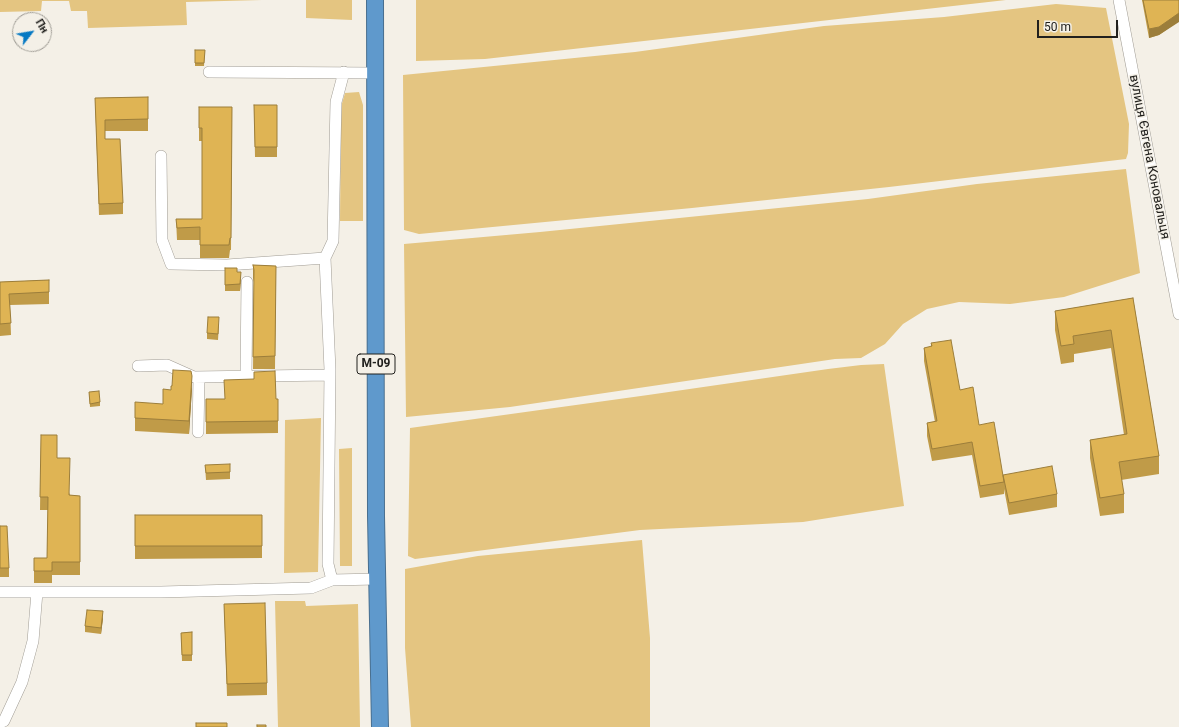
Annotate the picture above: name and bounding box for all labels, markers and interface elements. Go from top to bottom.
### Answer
north arrow [12,12,52,52]
scale bar [1039,12,1120,38]
text: Пн [33,17,51,35]
text: 50 m [1044,20,1071,34]
street label: вулиця Євгена Коновальця [1125,73,1173,241]
road number: М-09 [357,354,395,374]

